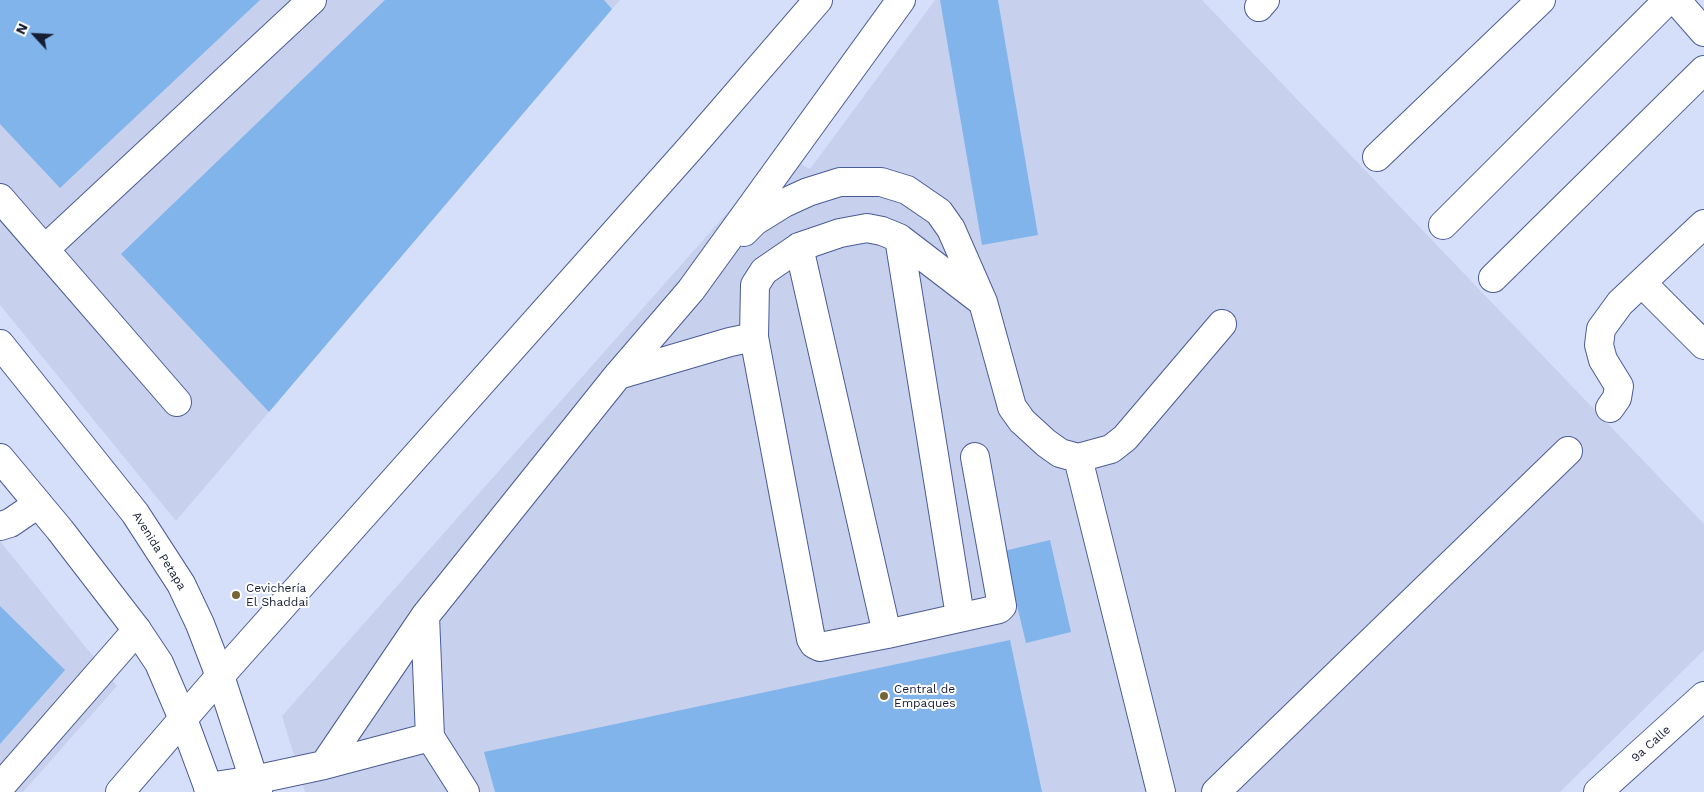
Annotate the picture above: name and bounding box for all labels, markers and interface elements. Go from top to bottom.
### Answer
north arrow [10,10,60,60]
text: N [12,21,31,37]
street label: Avenida Petapa [129,509,189,593]
place label: Cevichería El Shaddai [246,581,308,609]
marker: Cevichería El Shaddai [230,589,242,601]
place label: Central de Empaques [894,682,956,710]
marker: Central de Empaques [878,690,890,702]
street label: 9a Calle [1629,723,1673,765]

